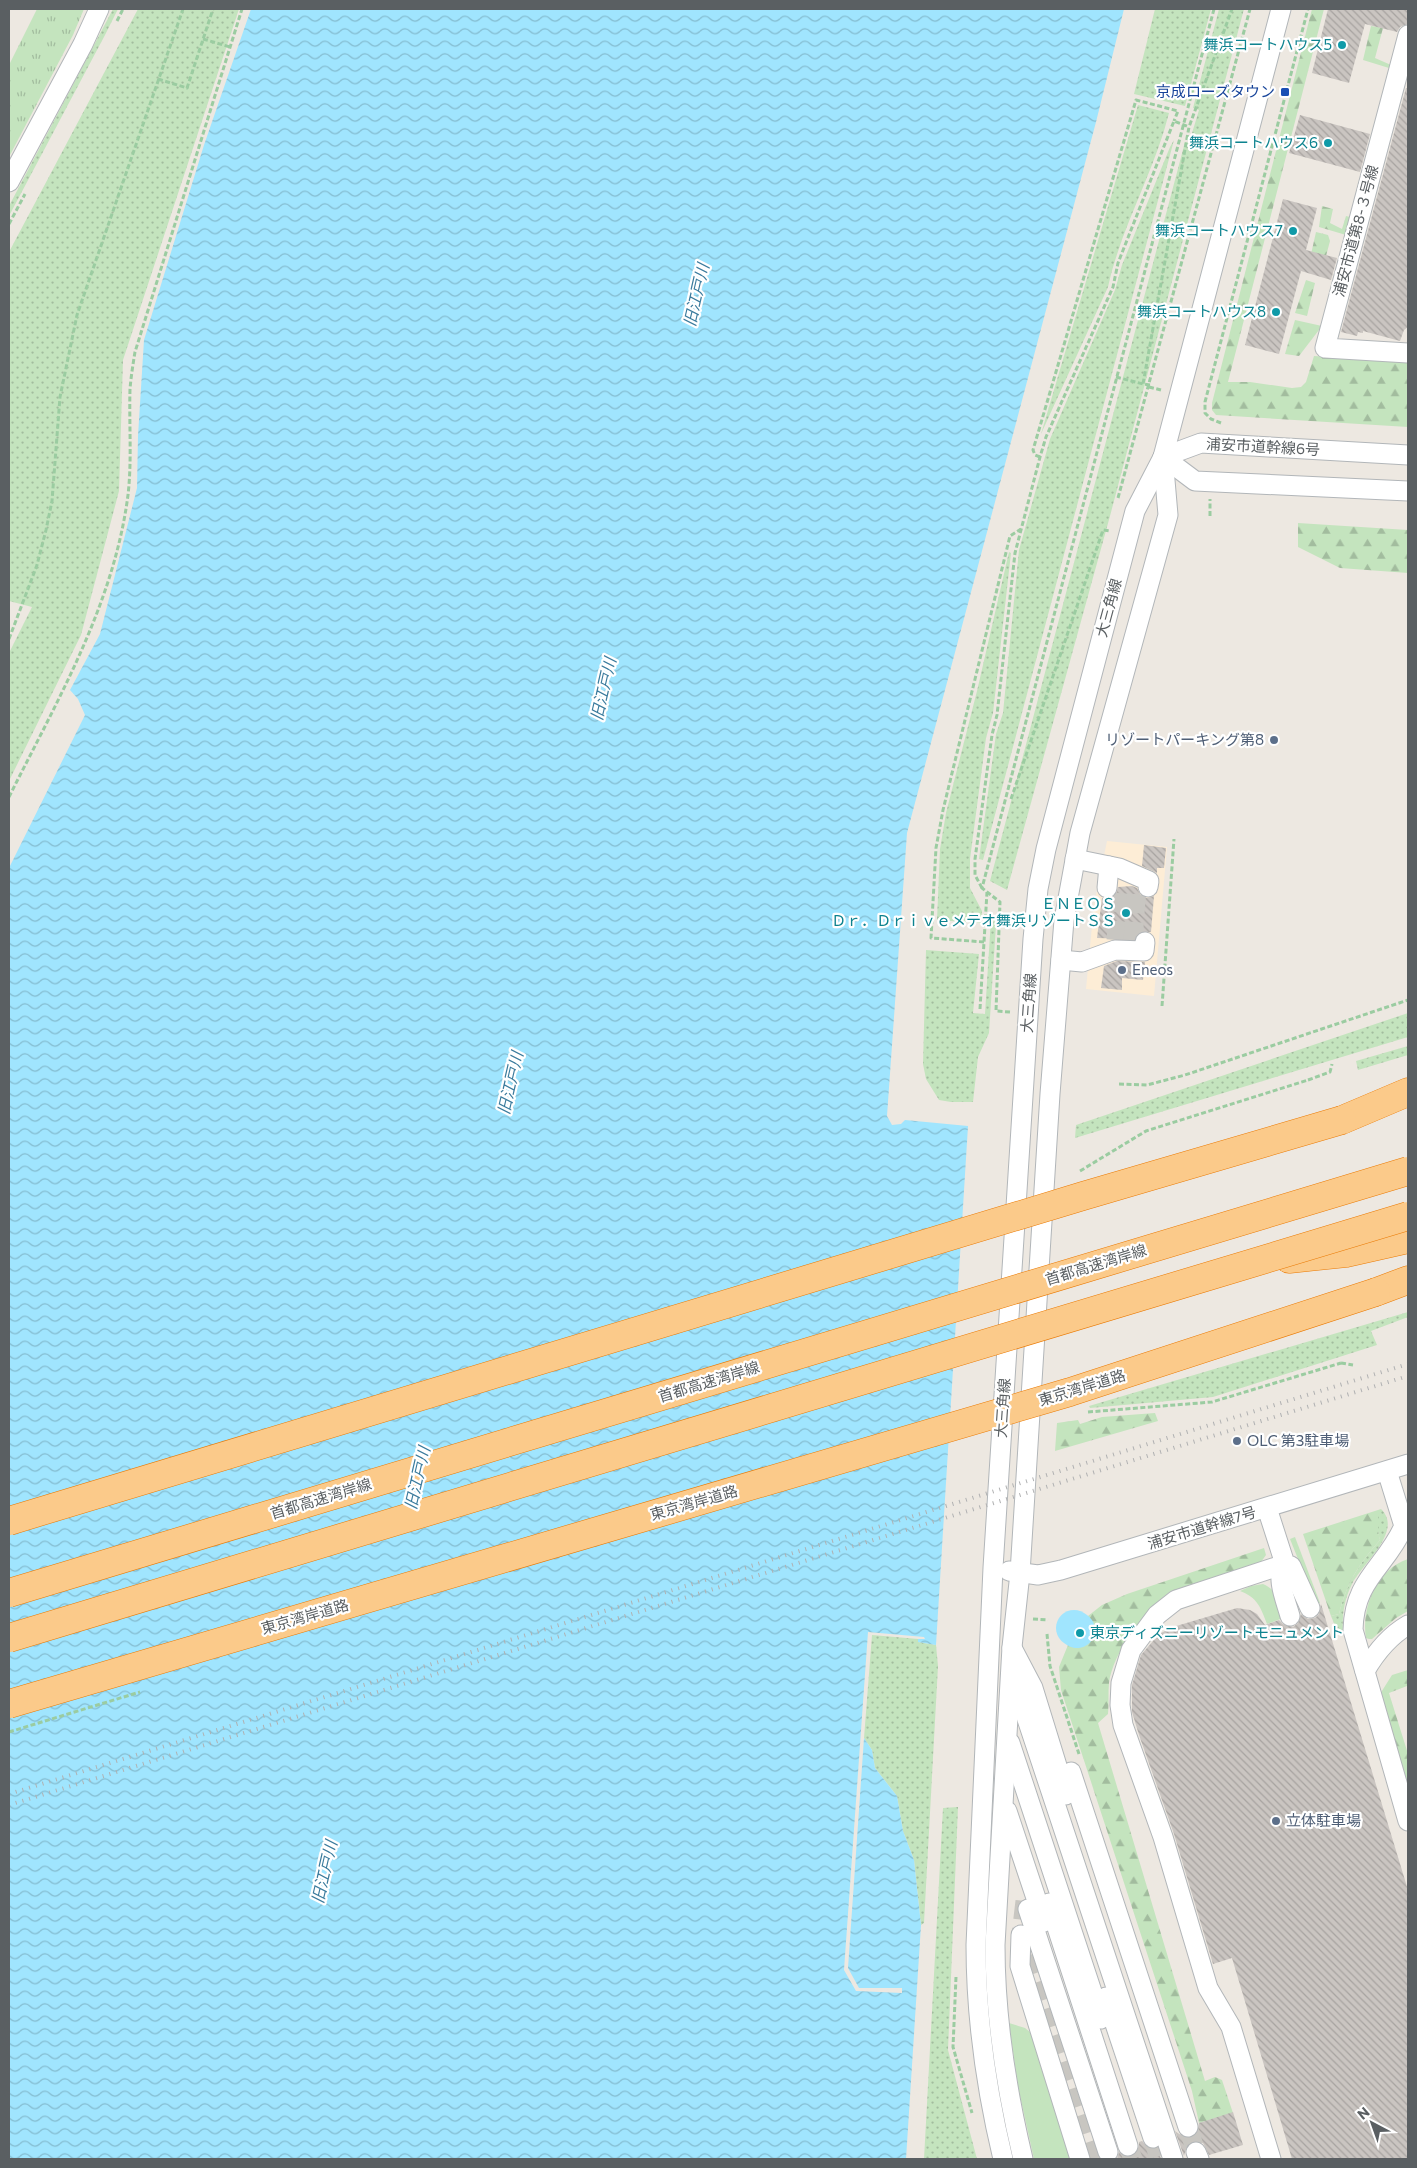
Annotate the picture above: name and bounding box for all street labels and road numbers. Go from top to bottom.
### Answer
street label: 浦安市道第8-３号線 [1329,163,1381,298]
street label: 浦安市道幹線6号 [1206,434,1320,458]
street label: 大三角線 [1092,576,1124,639]
street label: 大三角線 [1017,972,1039,1033]
street label: 首都高速湾岸線 [1043,1240,1149,1288]
street label: 首都高速湾岸線 [656,1357,762,1405]
street label: 東京湾岸道路 [1036,1365,1127,1409]
street label: 大三角線 [991,1377,1013,1438]
street label: 首都高速湾岸線 [268,1474,374,1522]
street label: 東京湾岸道路 [648,1481,739,1523]
street label: 浦安市道幹線7号 [1145,1502,1258,1552]
street label: 東京湾岸道路 [259,1595,350,1637]

